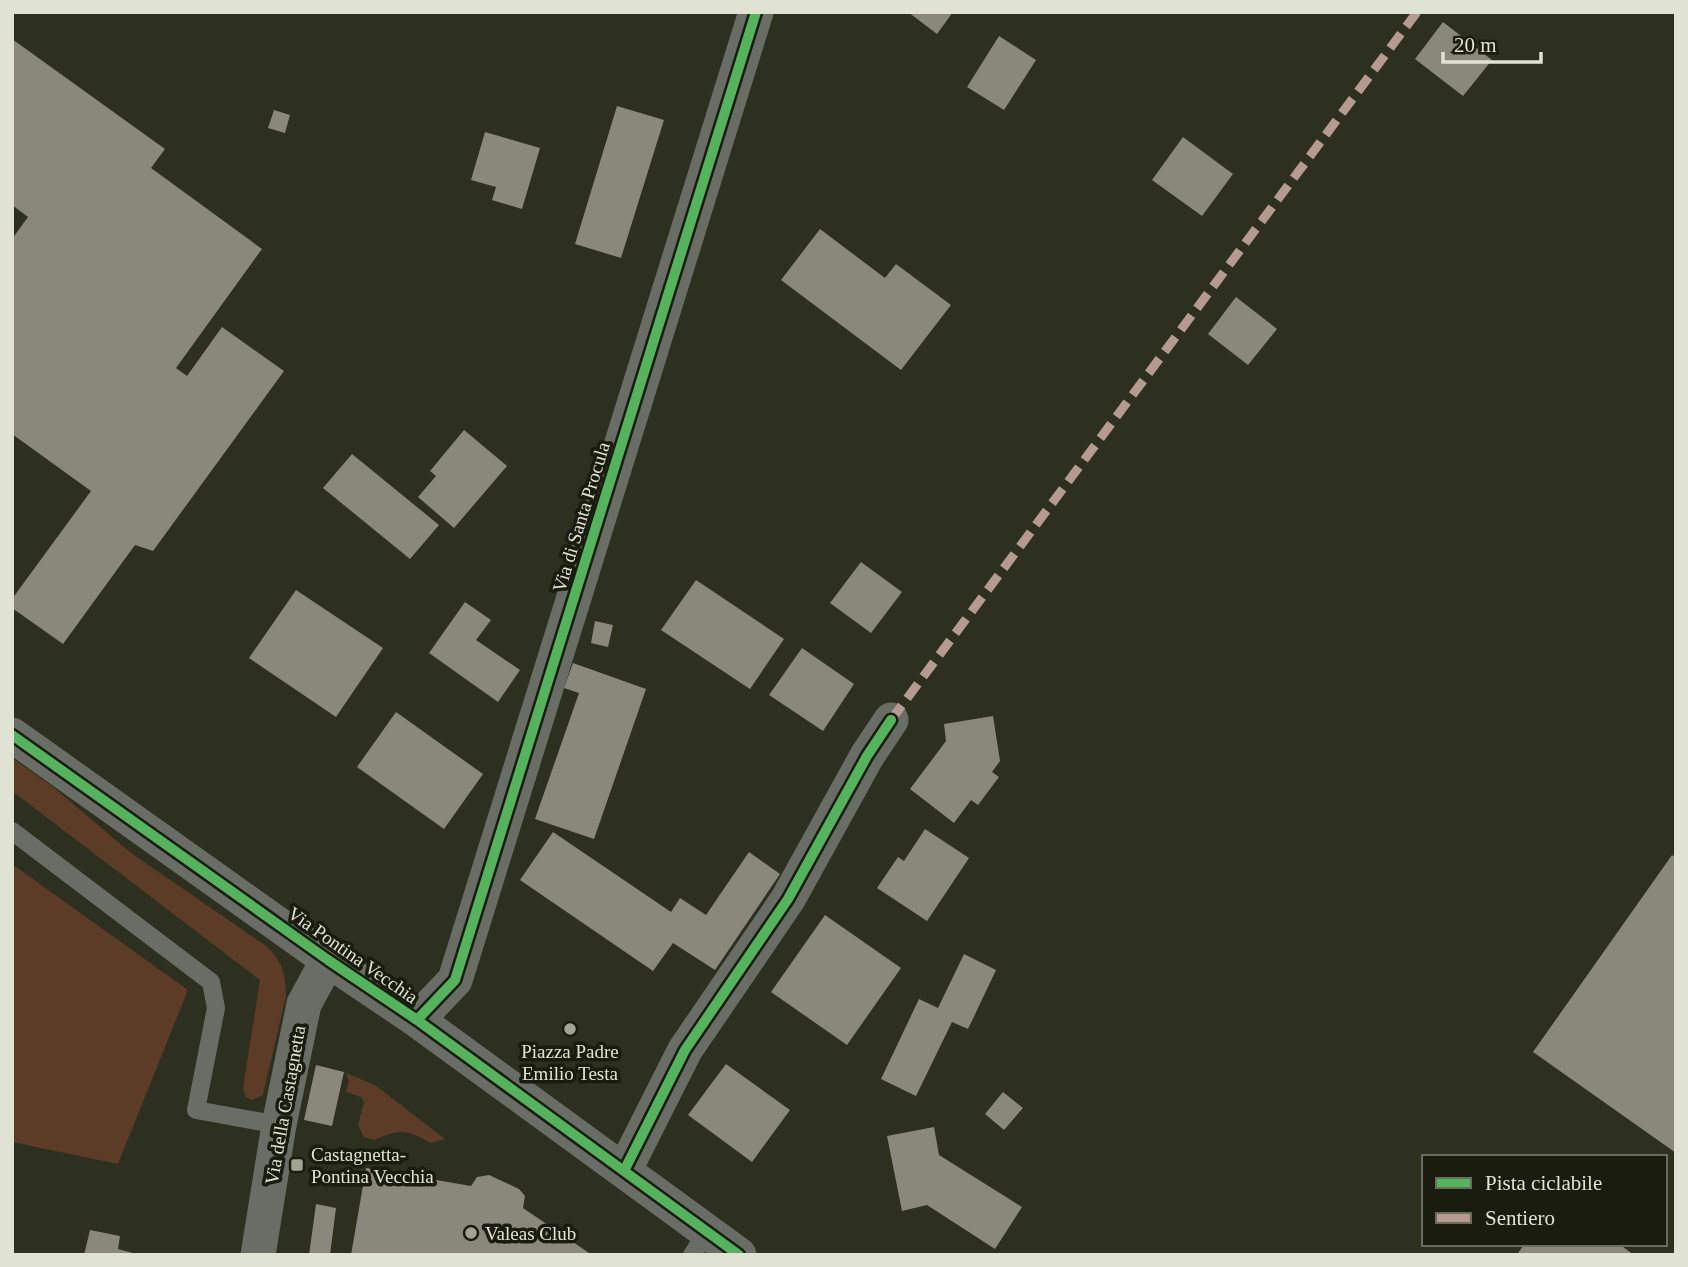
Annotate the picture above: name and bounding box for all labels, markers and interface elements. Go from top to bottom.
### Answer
scale bar [1443,21,1541,65]
text: 20 m [1454,33,1497,57]
street label: Via di Santa Procula [548,439,614,594]
street label: Via Pontina Vecchia [284,902,422,1008]
marker: Piazza Padre Emilio Testa [562,1021,578,1037]
street label: Via della Castagnetta [261,1023,309,1186]
place label: Piazza Padre Emilio Testa [521,1041,619,1084]
place label: Castagnetta- Pontina Vecchia [311,1144,434,1187]
legend [1422,1155,1667,1246]
marker: Castagnetta- Pontina Vecchia [289,1157,305,1173]
text: Pista ciclabile [1485,1171,1602,1195]
text: Sentiero [1485,1206,1555,1230]
place label: Valeas Club [485,1223,576,1244]
marker: Valeas Club [463,1225,479,1241]

